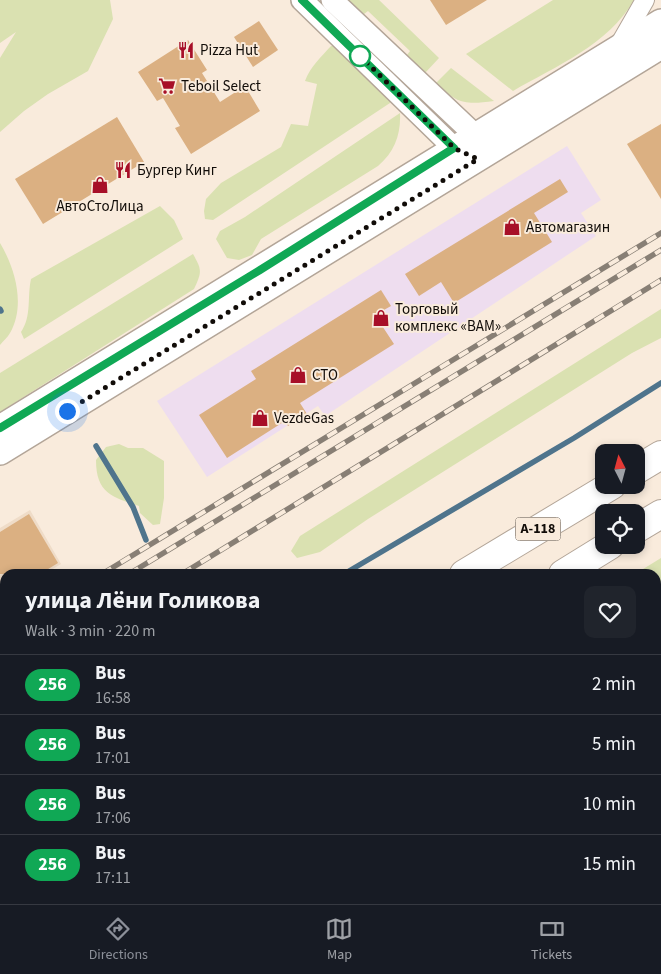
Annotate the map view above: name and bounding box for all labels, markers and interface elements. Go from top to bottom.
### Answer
restaurant icon: Pizza Hut [176,40,196,60]
place label: Pizza Hut [200,40,258,61]
unlabelled marker [349,45,371,67]
supermarket icon: Teboil Select [157,76,177,96]
place label: Teboil Select [181,76,261,97]
restaurant icon: Бургер Кинг [113,160,133,180]
place label: Бургер Кинг [137,160,217,181]
shop icon: АвтоСтоЛица [90,175,110,195]
place label: АвтоСтоЛица [56,196,144,217]
shop icon: Автомагазин [502,217,522,237]
place label: Автомагазин [526,217,610,238]
place label: Торговый комплекс «ВАМ» [395,299,501,337]
shop icon: Торговый комплекс «ВАМ» [371,308,391,328]
shop icon: СТО [288,365,308,385]
place label: СТО [312,365,338,386]
your location [55,399,80,424]
shop icon: VezdeGas [250,408,270,428]
place label: VezdeGas [274,408,334,429]
north arrow [595,444,645,494]
map controls [595,444,645,554]
button: locate [595,504,645,554]
road number: А-118 [516,518,560,540]
text: улица Лёни Голикова [25,583,260,618]
button: heart [584,586,636,638]
text: Walk · 3 min · 220 m [25,620,156,642]
text: Bus [95,660,126,687]
text: 2 min [592,671,636,698]
text: 256 [38,672,67,697]
text: 16:58 [95,687,131,709]
text: Bus [95,720,126,747]
text: 5 min [592,731,636,758]
text: 256 [38,732,67,757]
text: 17:01 [95,747,131,769]
text: Bus [95,780,126,807]
text: 10 min [582,791,636,818]
text: 256 [38,792,67,817]
text: 17:06 [95,807,131,829]
text: Bus [95,840,126,867]
text: 15 min [582,851,636,878]
text: 256 [38,852,67,877]
text: 17:11 [95,867,131,889]
tab: Directions [89,915,148,965]
tab: Map [325,915,353,965]
tab: Tickets [531,915,572,965]

